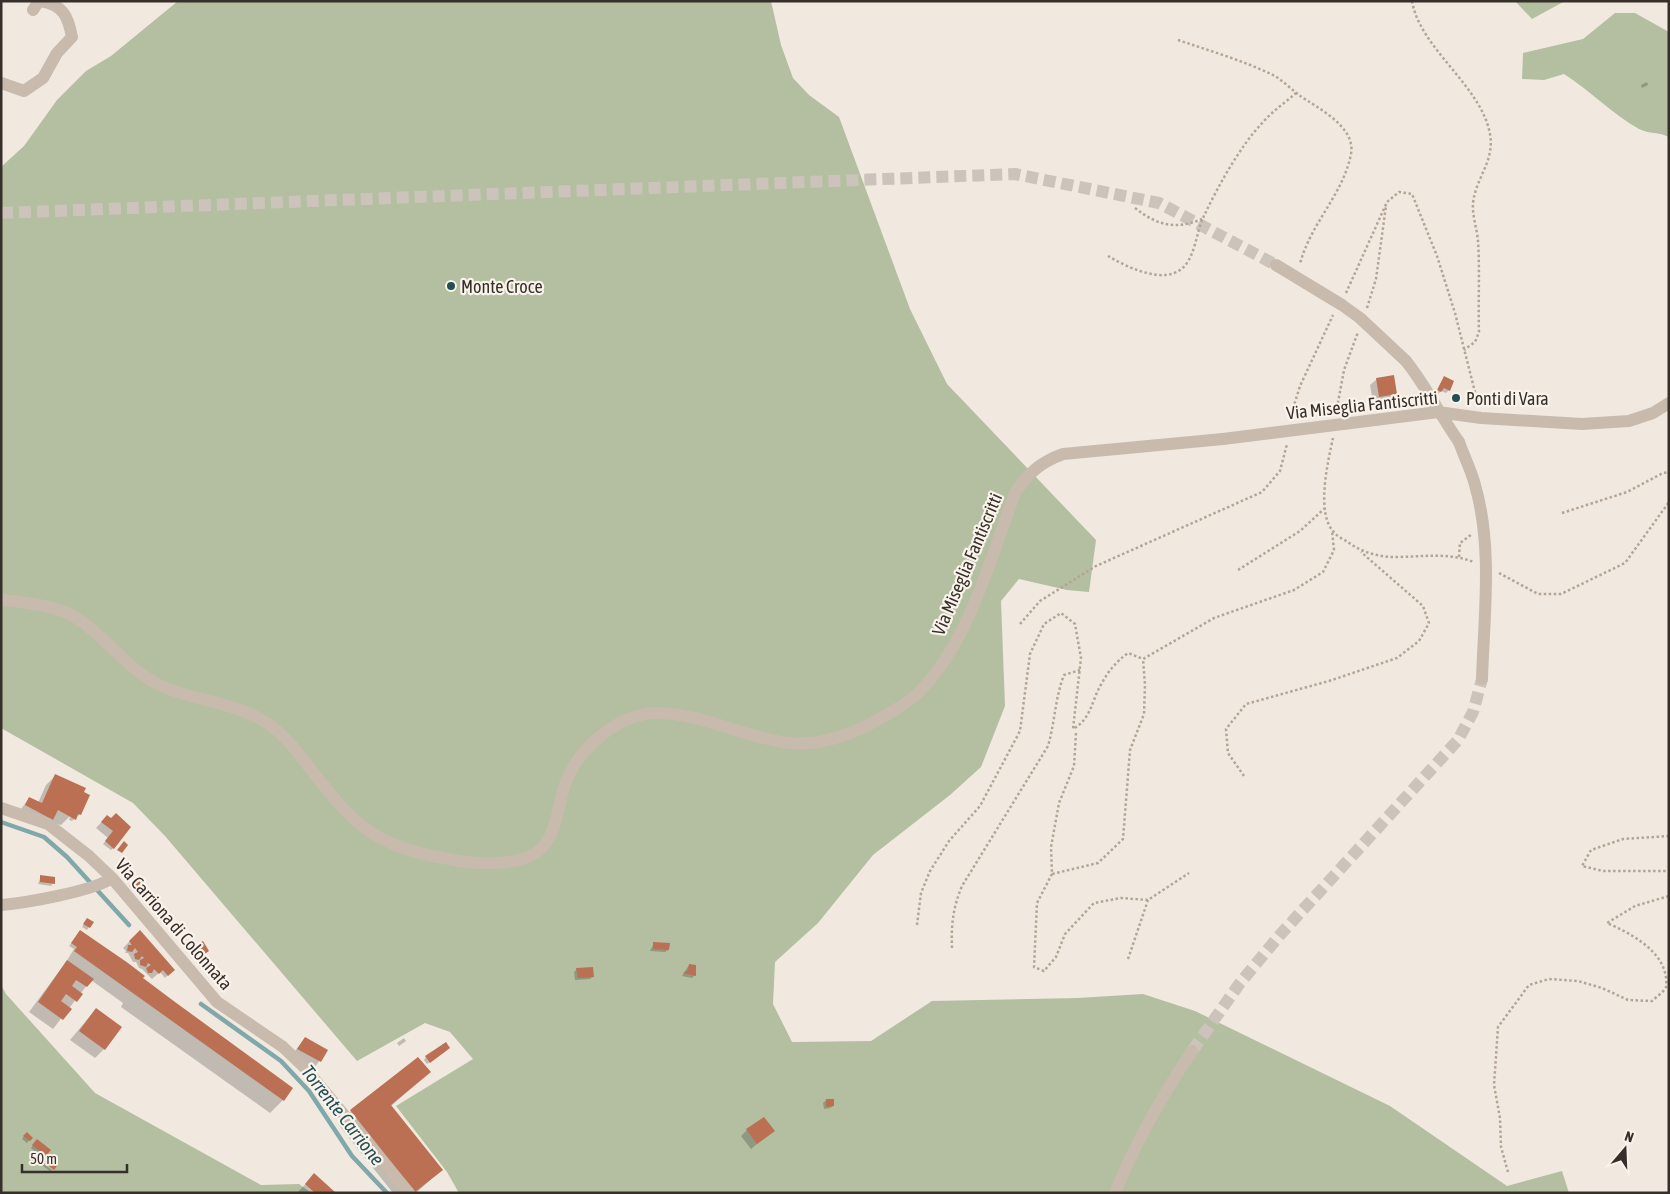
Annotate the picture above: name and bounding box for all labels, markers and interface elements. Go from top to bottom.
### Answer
place label: Monte Croce [461,276,543,297]
marker: Monte Croce [445,280,457,292]
street label: Via Miseglia Fantiscritti [1285,387,1439,423]
place label: Ponti di Vara [1466,388,1549,409]
marker: Ponti di Vara [1450,392,1462,404]
street label: Via Miseglia Fantiscritti [928,490,1006,638]
street label: Via Carriona di Colonnata [111,854,237,994]
water label: Torrente Carrione [297,1061,389,1169]
north arrow [1600,1124,1650,1174]
text: N [1623,1128,1636,1146]
scale bar [22,1142,128,1174]
text: 50 m [30,1150,57,1167]

